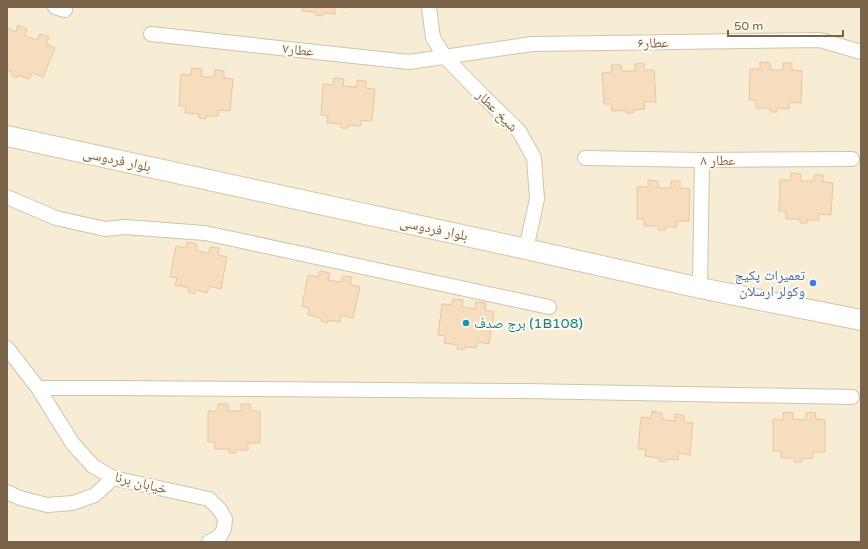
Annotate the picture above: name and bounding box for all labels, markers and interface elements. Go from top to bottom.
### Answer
scale bar [728,12,843,38]
text: 50 m [734,19,763,33]
street label: عطار۶ [637,34,669,52]
street label: عطار۷ [282,40,314,60]
street label: شیخ عطار [471,86,521,136]
street label: بلوار فردوسی [82,145,153,176]
street label: عطار ۸ [701,152,735,169]
street label: بلوار فردوسی [399,214,470,245]
place label: تعمیرات پکیج وکولر ارسلان [735,267,805,300]
marker: تعمیرات پکیج وکولر ارسلان [808,278,818,288]
place label: برج صدف (1B108) [474,315,583,333]
marker: برج صدف (1B108) [461,318,471,328]
street label: خیابان برنا [113,468,169,498]

